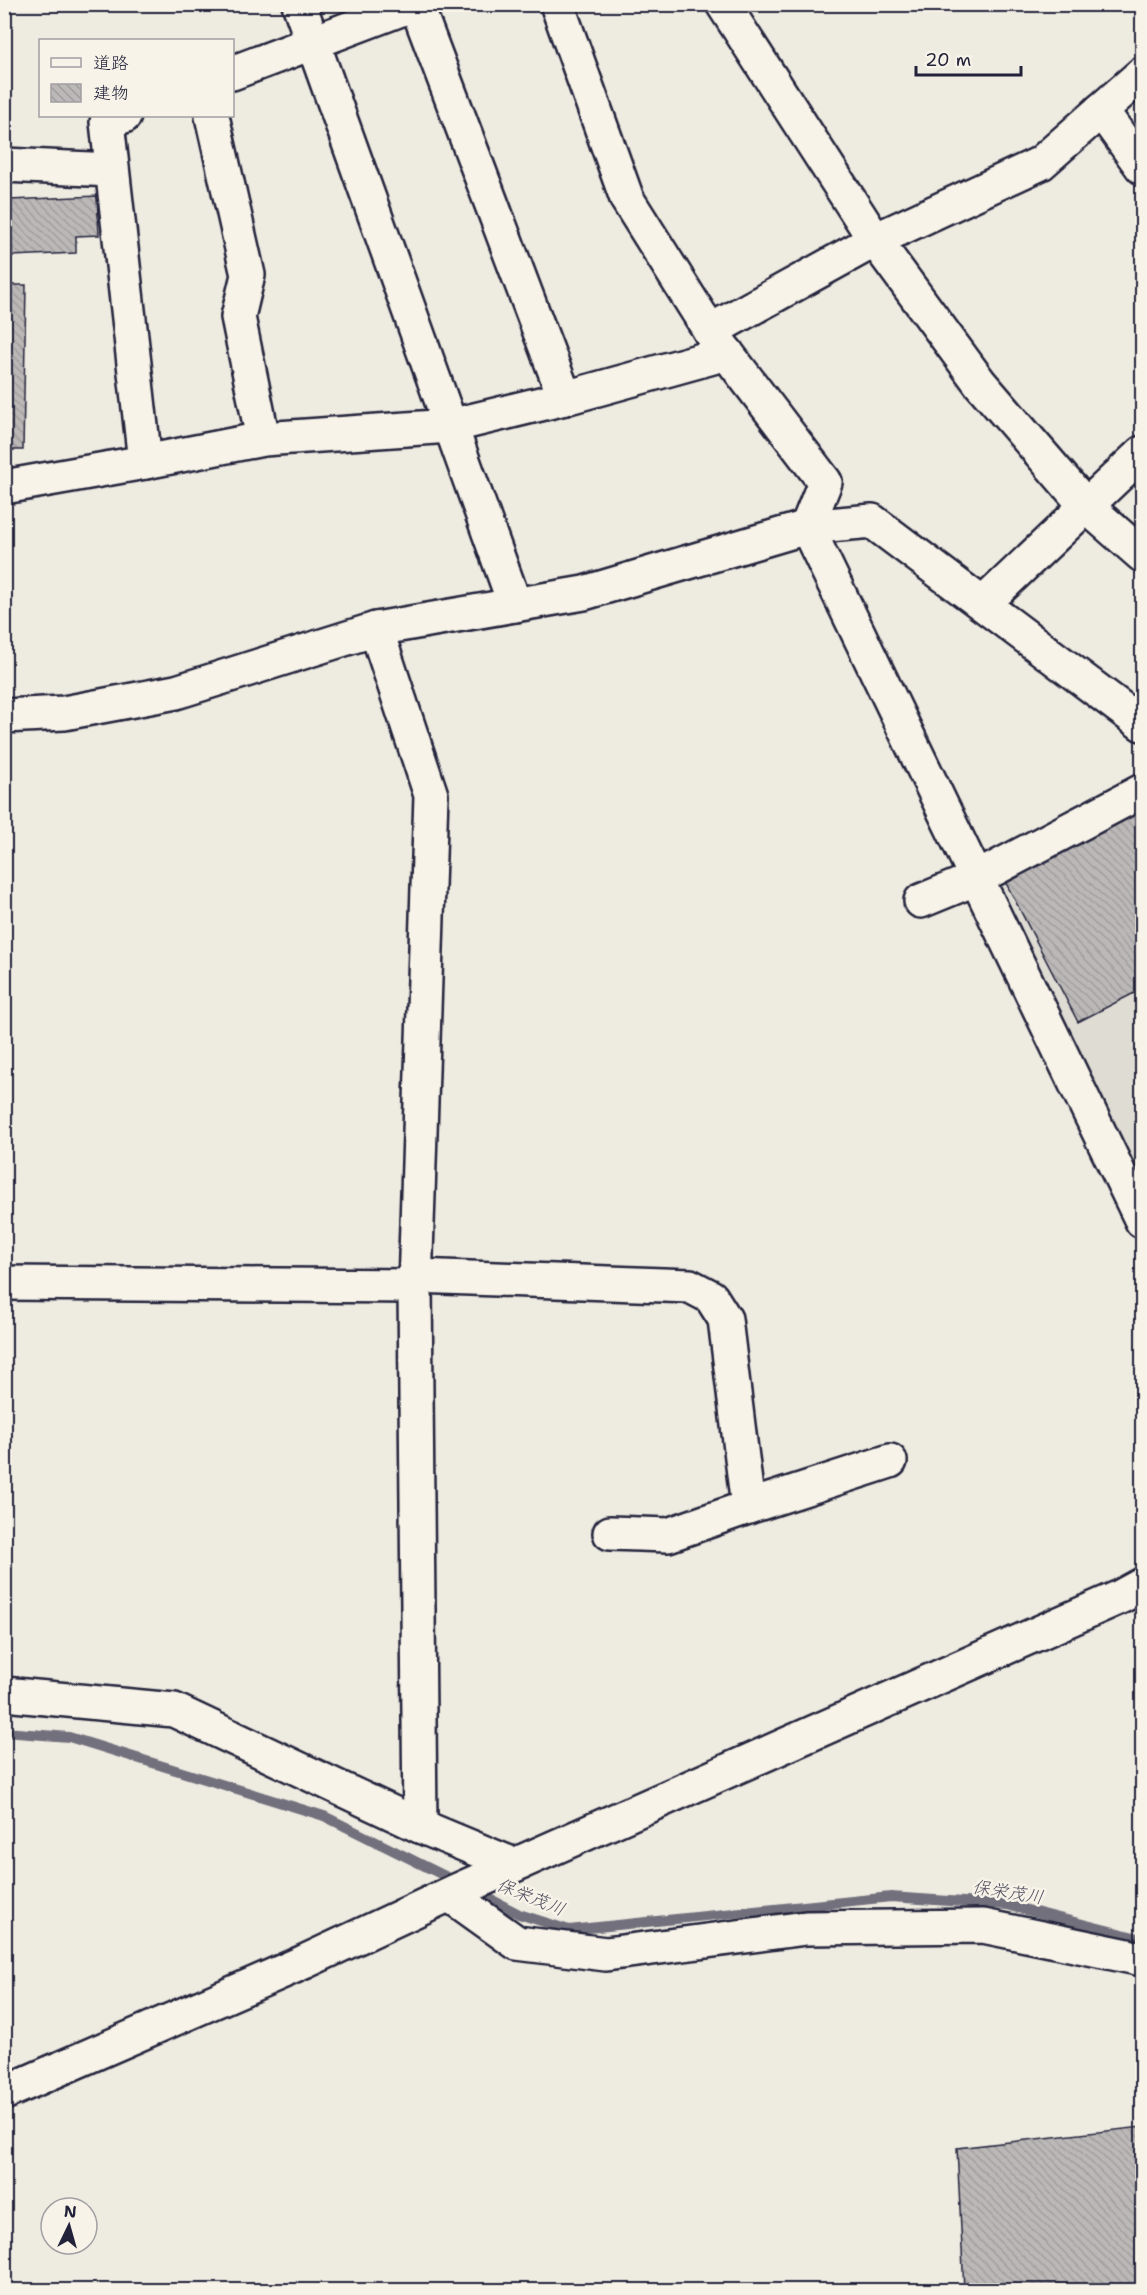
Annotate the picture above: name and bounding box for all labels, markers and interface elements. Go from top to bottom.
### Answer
legend [39,39,234,117]
scale bar [916,39,1021,77]
text: 20 m [925,48,971,72]
text: 道路 [93,51,129,75]
text: 建物 [93,81,129,105]
water label: 保栄茂川 [493,1872,569,1922]
water label: 保栄茂川 [971,1875,1045,1909]
north arrow [39,2196,99,2256]
text: N [63,2201,77,2223]

